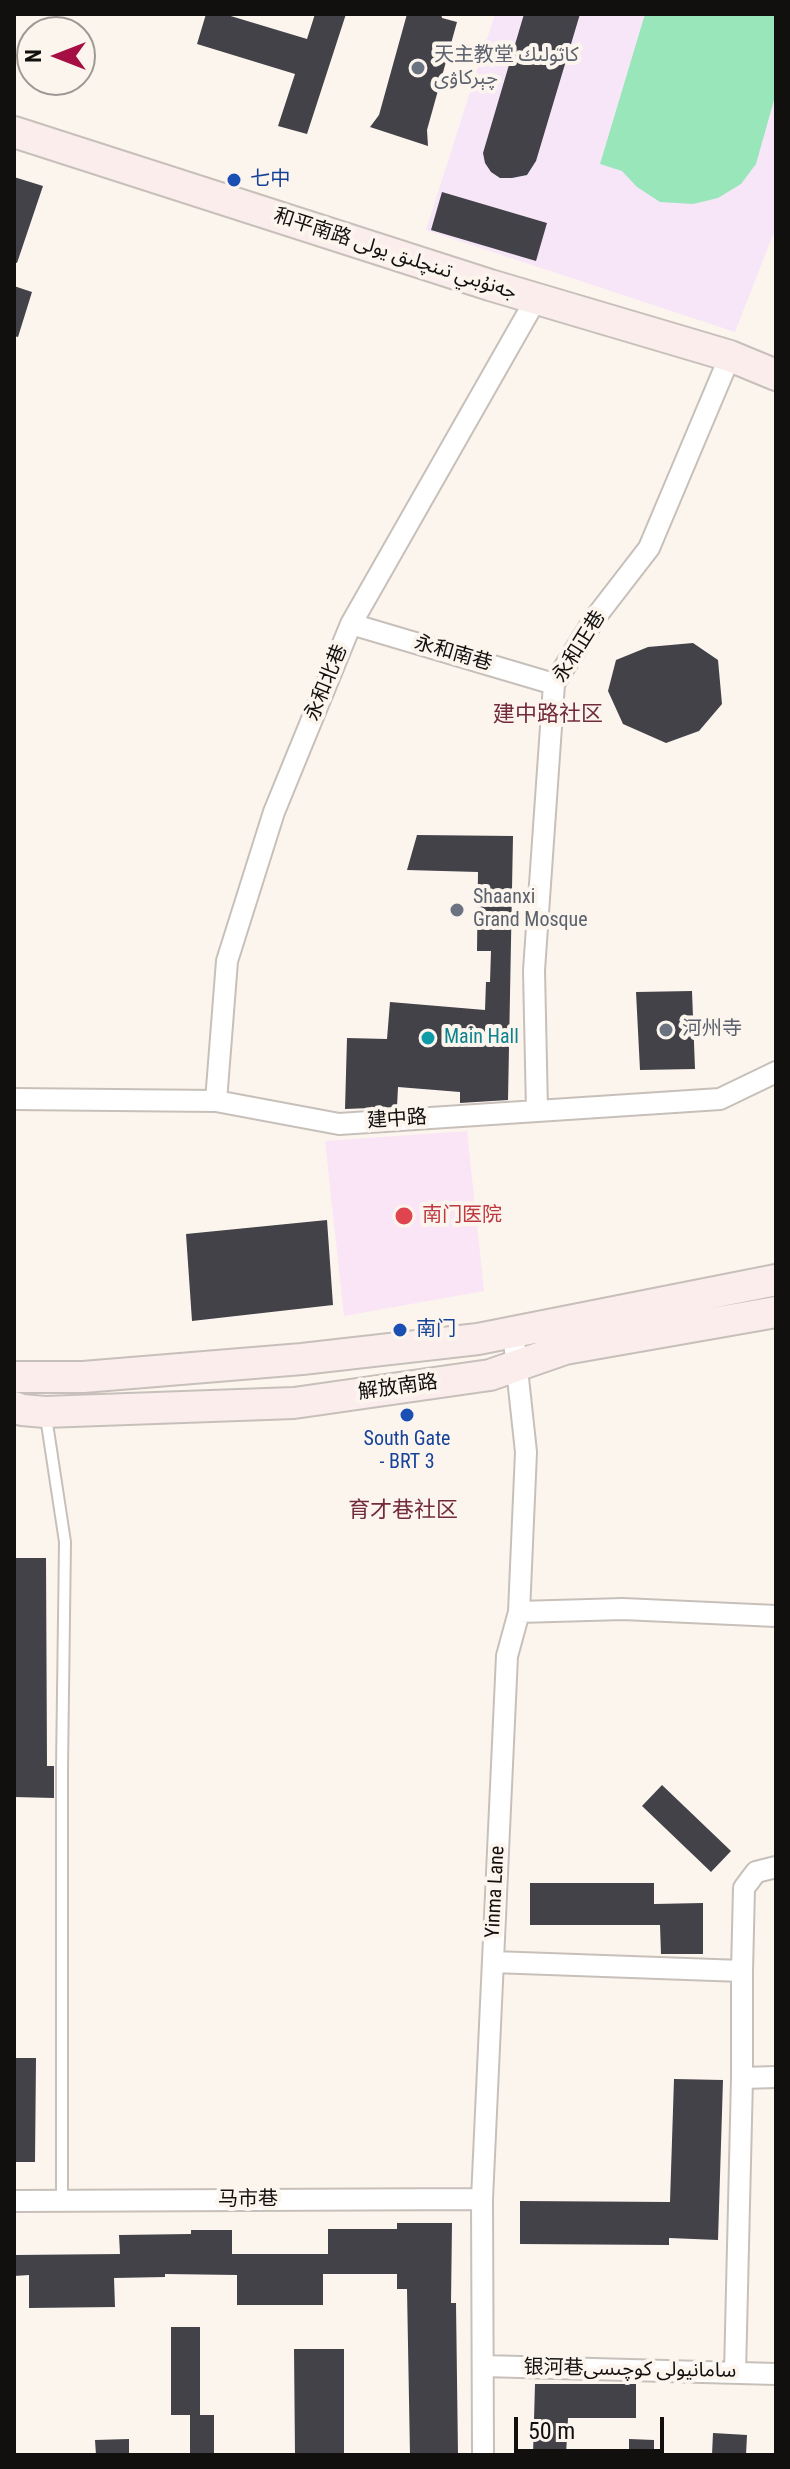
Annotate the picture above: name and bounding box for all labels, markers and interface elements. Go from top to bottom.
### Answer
north arrow [16,16,96,96]
place label: 天主教堂 كاتولىك چېركاۋى [434,44,579,91]
text: N [21,49,46,63]
marker: 天主教堂 كاتولىك چېركاۋى [409,59,427,77]
place label: 七中 [250,168,290,192]
marker: 七中 [225,171,243,189]
street label: 和平南路 جەنۇبىي تىنچلىق يولى [271,204,519,306]
street label: 永和正巷 [549,607,611,687]
street label: 永和南巷 [411,631,495,677]
street label: 永和北巷 [301,641,353,725]
district label: 建中路社区 [493,702,603,728]
place label: Shaanxi Grand Mosque [473,886,588,933]
marker: Shaanxi Grand Mosque [448,901,466,919]
place label: 河州寺 [682,1018,742,1042]
marker: 河州寺 [657,1021,675,1039]
place label: Main Hall [444,1026,519,1050]
marker: Main Hall [419,1029,437,1047]
street label: 建中路 [366,1106,428,1134]
place label: 南门医院 [422,1204,502,1228]
marker: 南门医院 [393,1205,415,1227]
place label: 南门 [416,1318,456,1342]
marker: 南门 [391,1321,409,1339]
street label: 解放南路 [357,1371,439,1405]
marker: South Gate - BRT 3 [398,1406,416,1424]
place label: South Gate - BRT 3 [364,1428,450,1475]
district label: 育才巷社区 [348,1498,458,1524]
street label: Yinma Lane [482,1845,510,1939]
street label: 马市巷 [218,2188,278,2212]
street label: 银河巷سامانيولى كوچىسى [523,2356,737,2384]
scale bar [518,2401,668,2451]
text: 50 m [528,2417,575,2445]

